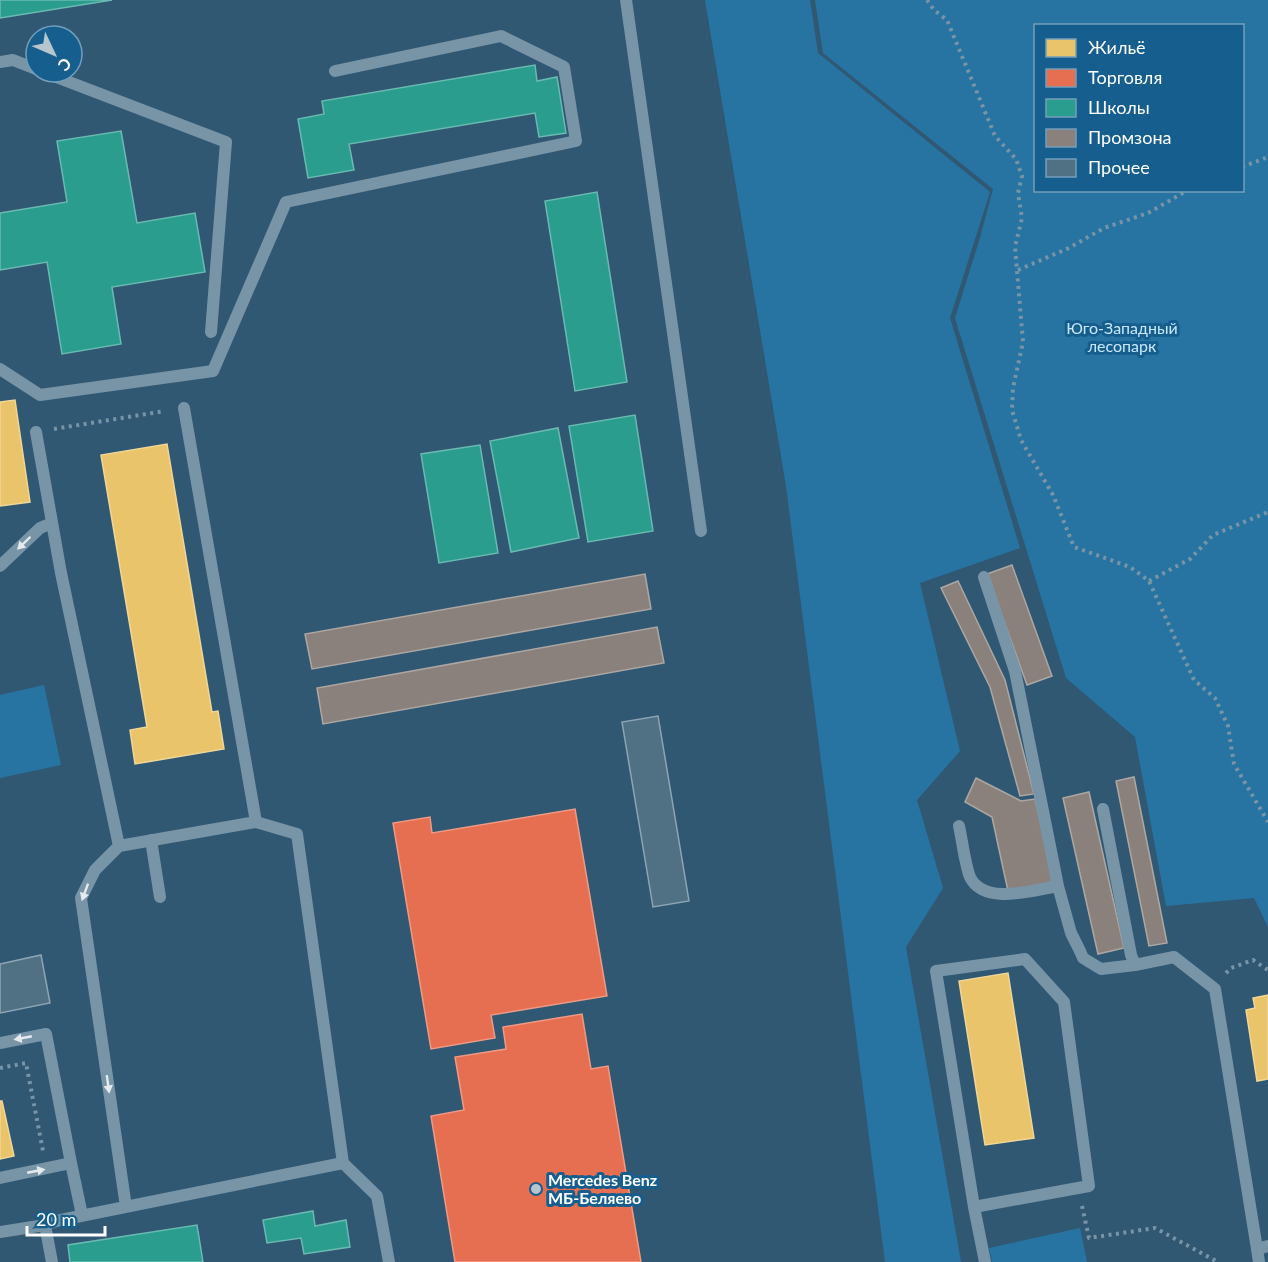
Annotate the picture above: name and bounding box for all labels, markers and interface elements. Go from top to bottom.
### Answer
north arrow [24,24,84,84]
legend [1034,24,1244,192]
text: Жильё [1088,36,1146,58]
text: С [54,54,76,75]
text: Торговля [1088,66,1162,88]
text: Школы [1088,96,1150,118]
text: Промзона [1088,126,1171,148]
text: Прочее [1088,156,1150,178]
park label: Юго-Западный лесопарк [1066,318,1178,355]
one-way arrow [18,535,32,549]
one-way arrow [80,884,90,902]
one-way arrow [13,1034,32,1043]
one-way arrow [104,1075,113,1094]
one-way arrow [26,1166,45,1175]
place label: Mercedes Benz МБ-Беляево [548,1170,657,1207]
marker: Mercedes Benz МБ-Беляево [529,1182,543,1196]
scale bar [27,1199,105,1237]
text: 20 m [36,1208,76,1230]

